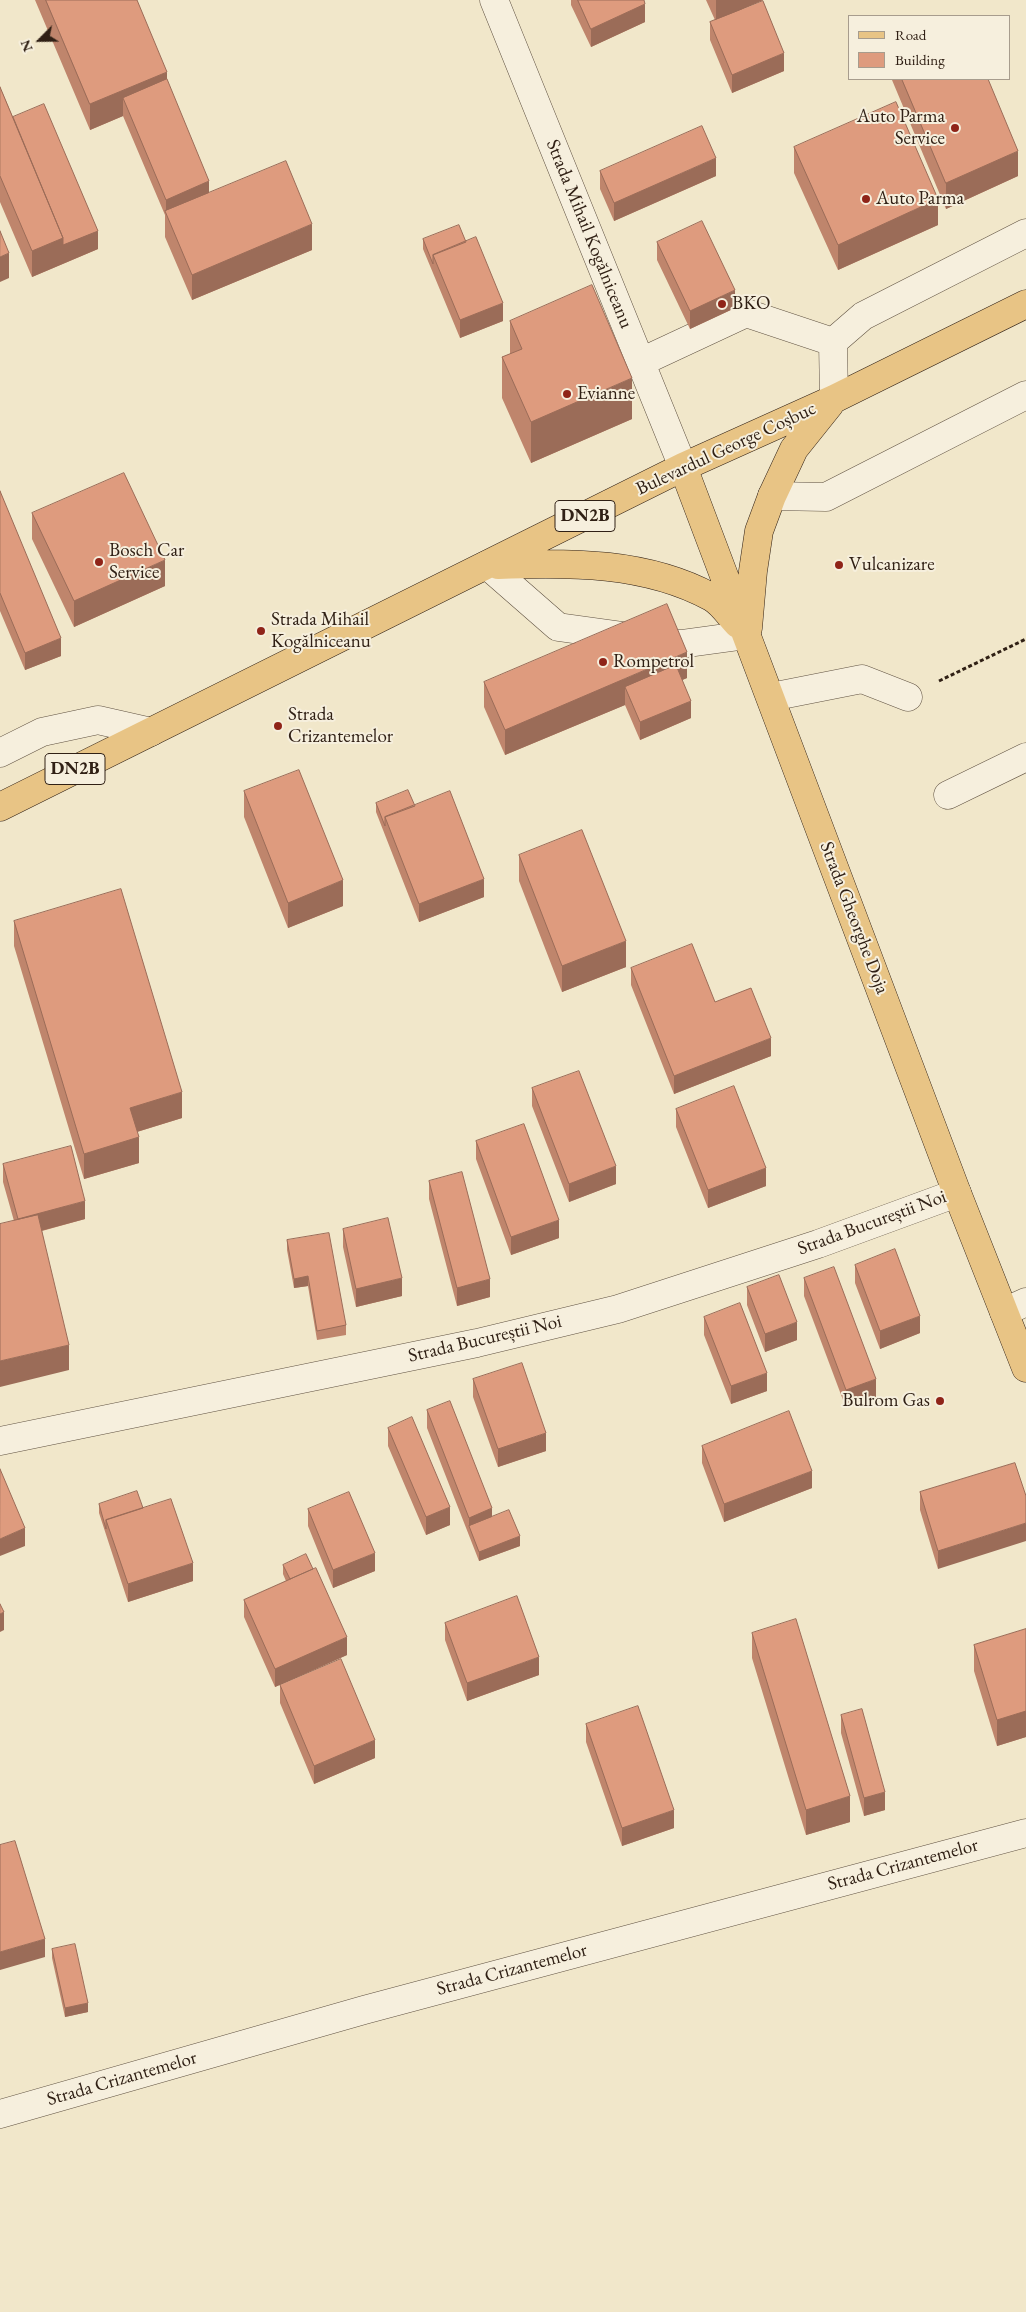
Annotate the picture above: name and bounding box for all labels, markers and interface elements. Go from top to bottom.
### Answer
north arrow [15,15,65,65]
legend [848,15,1011,80]
text: Road [895,25,926,44]
text: N [16,37,37,55]
text: Building [895,50,945,69]
place label: Auto Parma Service [857,106,945,150]
marker: Auto Parma Service [949,122,961,134]
street label: Strada Mihail Kogălniceanu [541,136,637,332]
place label: Auto Parma [876,188,964,210]
marker: Auto Parma [860,193,872,205]
place label: BKO [732,293,771,315]
marker: BKO [716,298,728,310]
place label: Evianne [577,383,635,405]
marker: Evianne [561,388,573,400]
street label: Bulevardul George Coșbuc [632,397,820,501]
road number: DN2B [555,501,615,532]
place label: Bosch Car Service [109,540,184,584]
place label: Vulcanizare [849,554,935,576]
marker: Bosch Car Service [93,556,105,568]
marker: Vulcanizare [833,559,845,571]
place label: Strada Mihail Kogălniceanu [271,609,371,653]
marker: Strada Mihail Kogălniceanu [255,625,267,637]
place label: Rompetrol [613,651,694,673]
marker: Rompetrol [597,656,609,668]
place label: Strada Crizantemelor [288,704,393,748]
marker: Strada Crizantemelor [272,720,284,732]
road number: DN2B [45,754,105,784]
street label: Strada Gheorghe Doja [814,839,894,997]
street label: Strada Bucureștii Noi [794,1185,950,1261]
street label: Strada Bucureștii Noi [406,1310,564,1368]
place label: Bulrom Gas [842,1390,930,1412]
marker: Bulrom Gas [934,1395,946,1407]
street label: Strada Crizantemelor [825,1834,981,1896]
street label: Strada Crizantemelor [434,1939,590,2001]
street label: Strada Crizantemelor [44,2047,200,2111]

